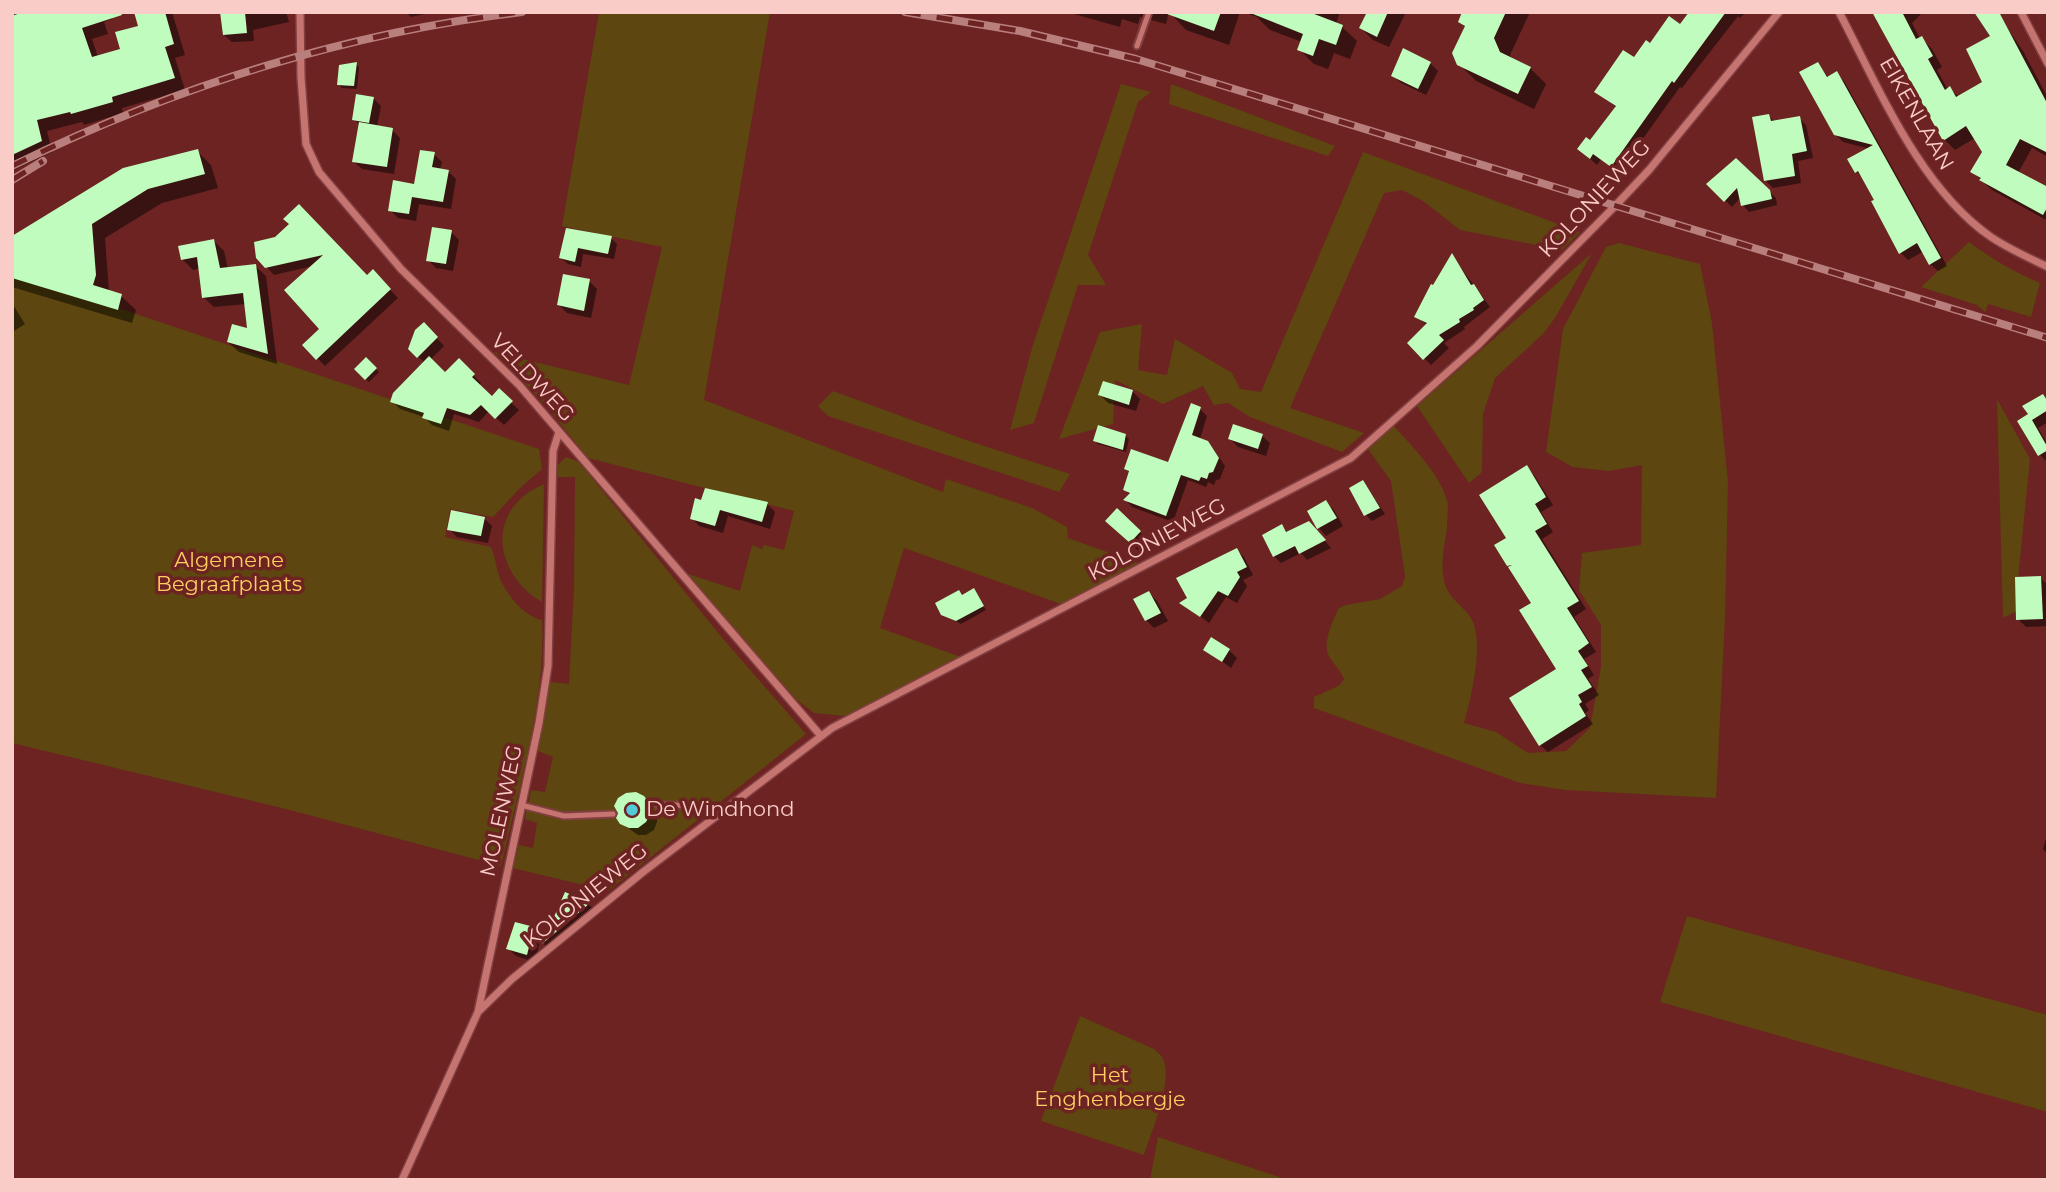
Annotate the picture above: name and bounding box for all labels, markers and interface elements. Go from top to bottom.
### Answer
street label: EIKENLAAN [1874,53,1958,175]
street label: KOLONIEWEG [1534,135,1656,263]
street label: VELDWEG [485,329,579,427]
street label: KOLONIEWEG [1084,493,1230,587]
park label: Algemene Begraafplaats [156,548,302,598]
street label: MOLENWEG [476,743,528,879]
place label: De Windhond [646,797,794,823]
marker: De Windhond [624,802,640,818]
street label: KOLONIEWEG [519,838,653,954]
park label: Het Enghenbergje [1034,1063,1186,1113]

